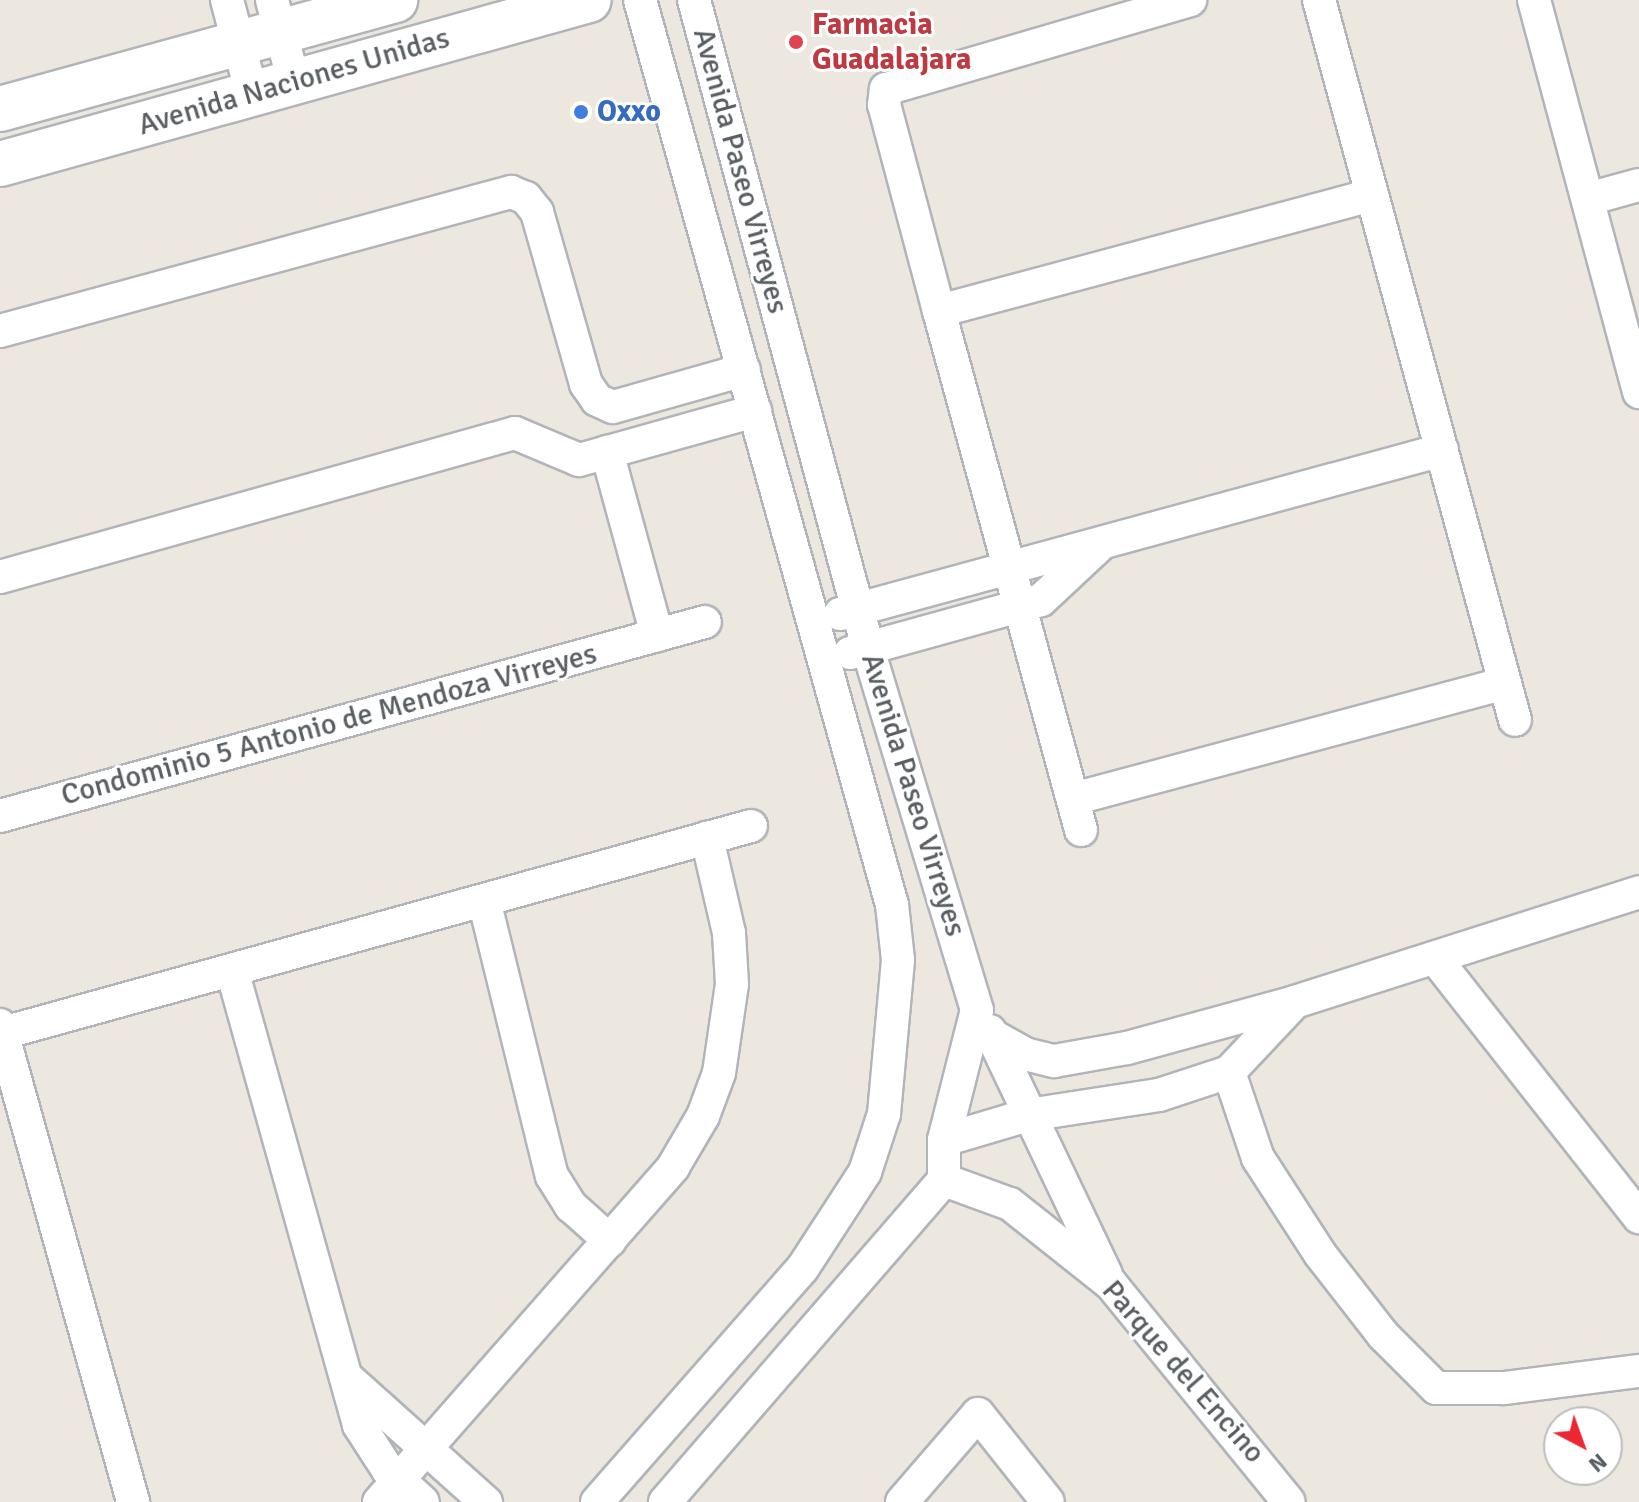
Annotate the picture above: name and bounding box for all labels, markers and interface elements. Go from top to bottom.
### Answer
place label: Farmacia Guadalajara [812,7,971,78]
street label: Avenida Naciones Unidas [134,20,454,144]
street label: Avenida Paseo Virreyes [685,25,795,317]
marker: Farmacia Guadalajara [787,33,805,51]
place label: Oxxo [597,94,661,130]
marker: Oxxo [572,103,590,121]
street label: Condominio 5 Antonio de Mendoza Virreyes [57,636,601,814]
street label: Avenida Paseo Virreyes [853,649,973,941]
street label: Parque del Encino [1094,1273,1272,1471]
north arrow [1543,1406,1623,1486]
text: N [1583,1448,1612,1478]

